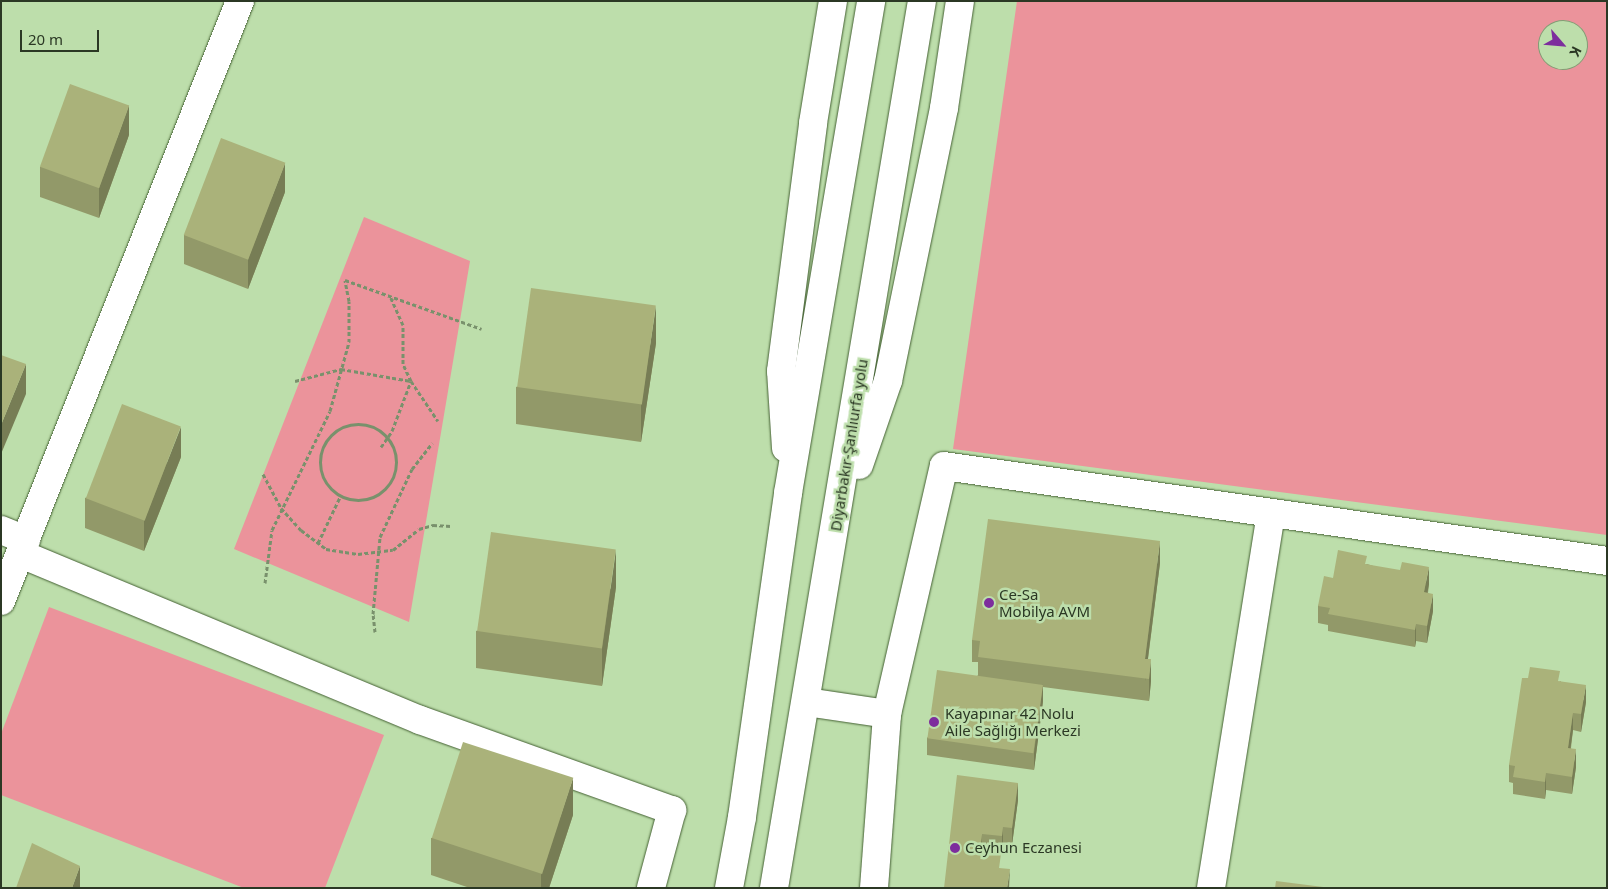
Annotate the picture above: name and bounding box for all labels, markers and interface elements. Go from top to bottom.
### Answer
scale bar [22,20,101,52]
north arrow [1538,20,1588,70]
text: 20 m [28,29,63,49]
text: K [1565,43,1586,60]
street label: Diyarbakır-Şanlıurfa yolu [826,358,872,532]
place label: Ce-Sa Mobilya AVM [999,585,1090,620]
marker: Ce-Sa Mobilya AVM [983,597,995,609]
place label: Kayapınar 42 Nolu Aile Sağlığı Merkezi [945,704,1081,739]
marker: Kayapınar 42 Nolu Aile Sağlığı Merkezi [927,715,941,729]
place label: Ceyhun Eczanesi [965,839,1082,857]
marker: Ceyhun Eczanesi [949,842,961,854]

